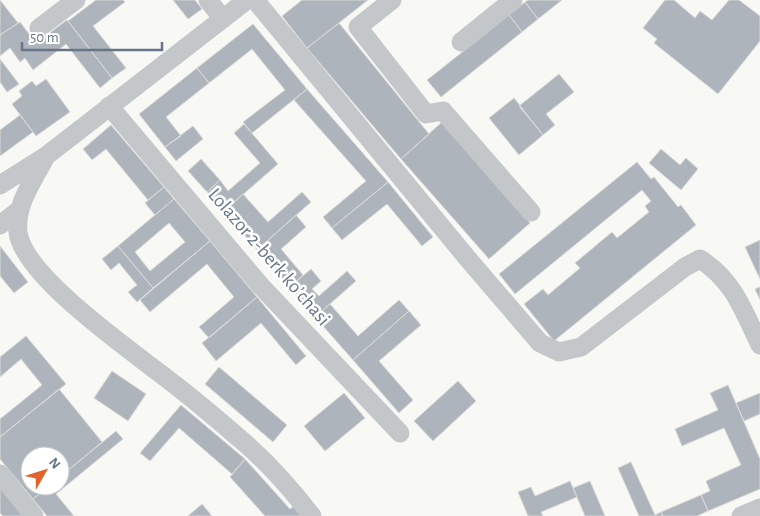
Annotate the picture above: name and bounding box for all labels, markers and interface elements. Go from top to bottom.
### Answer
scale bar [22,20,162,52]
text: 50 m [30,30,59,45]
street label: Lolazor 2-berk koʼchasi [204,185,334,329]
north arrow [20,446,70,496]
text: N [46,455,63,472]

